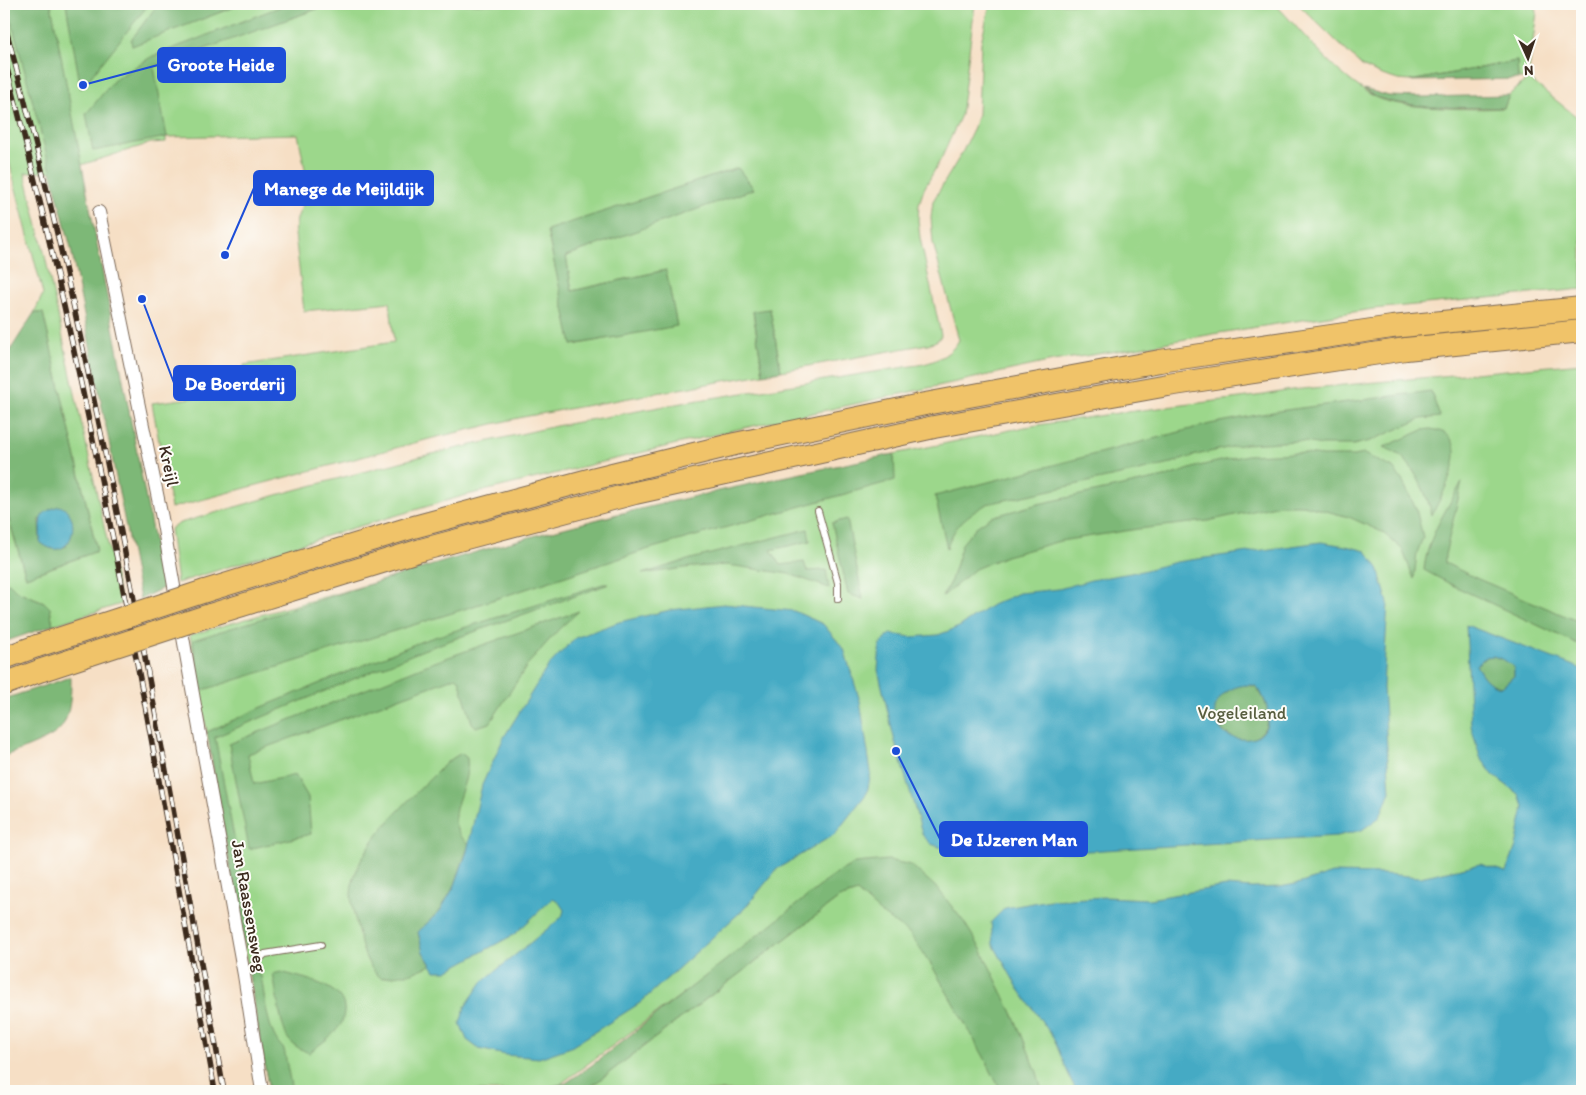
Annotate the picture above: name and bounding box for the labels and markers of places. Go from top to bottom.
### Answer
callout: Groote Heide [158,48,285,82]
callout: Manege de Meijldijk [254,171,433,205]
callout: De Boerderij [174,366,295,400]
callout: De IJzeren Man [940,822,1087,856]

